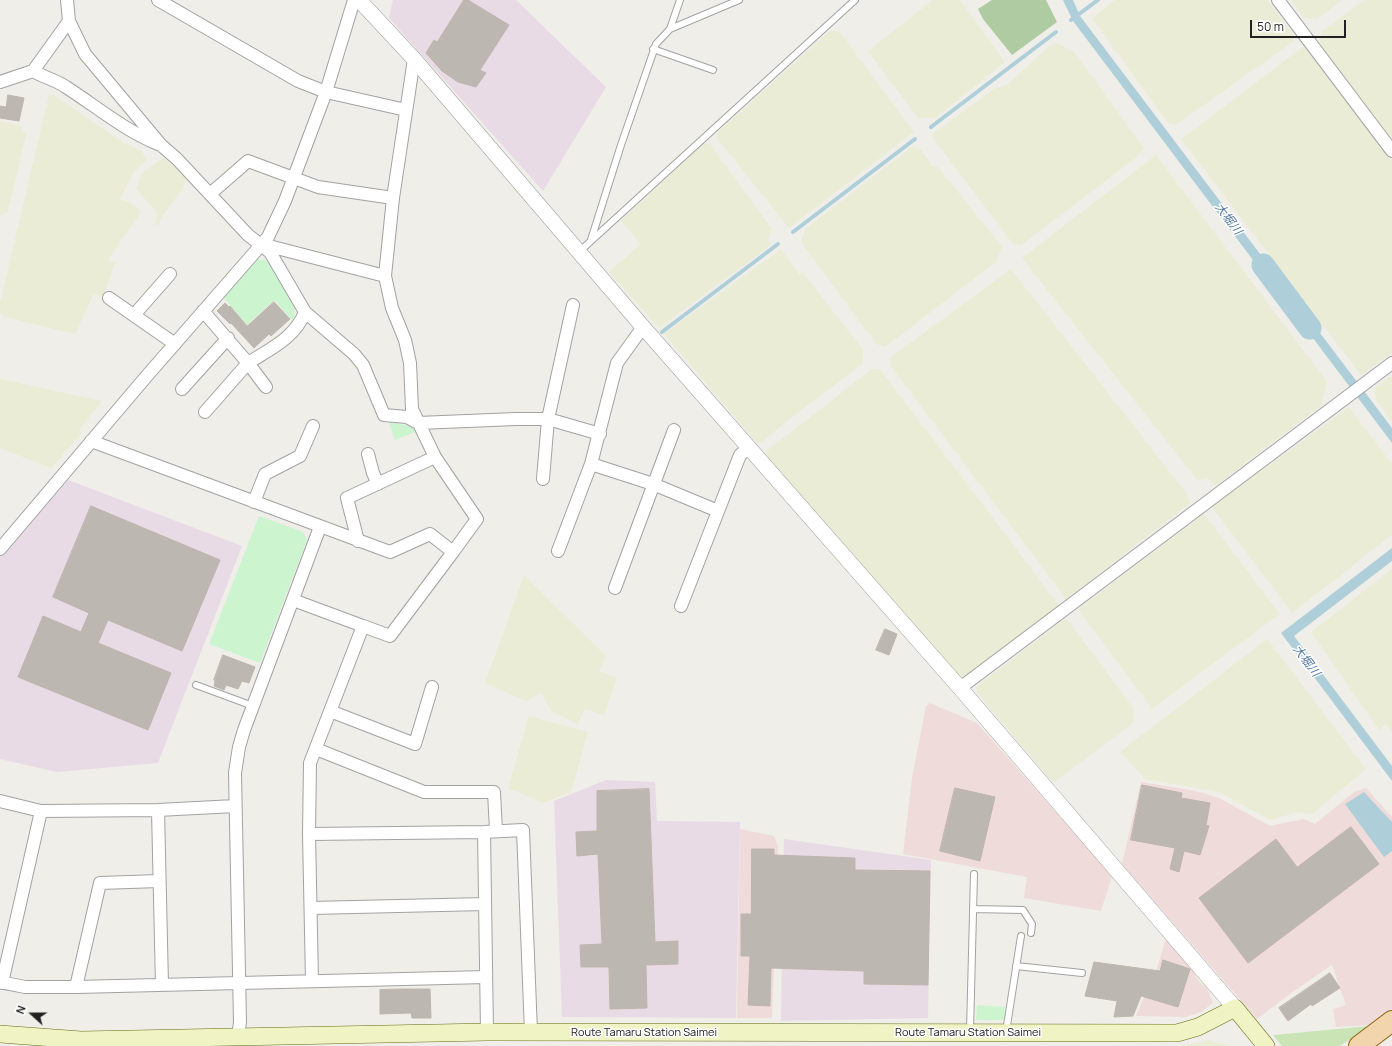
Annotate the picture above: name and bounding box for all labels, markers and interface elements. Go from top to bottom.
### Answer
scale bar [1252,12,1348,38]
text: 50 m [1257,18,1284,35]
water label: 大堀川 [1211,200,1245,238]
water label: 大堀川 [1289,642,1323,680]
north arrow [12,994,52,1034]
text: N [12,1003,29,1016]
street label: Route Tamaru Station Saimei [571,1026,717,1040]
street label: Route Tamaru Station Saimei [895,1026,1041,1040]

